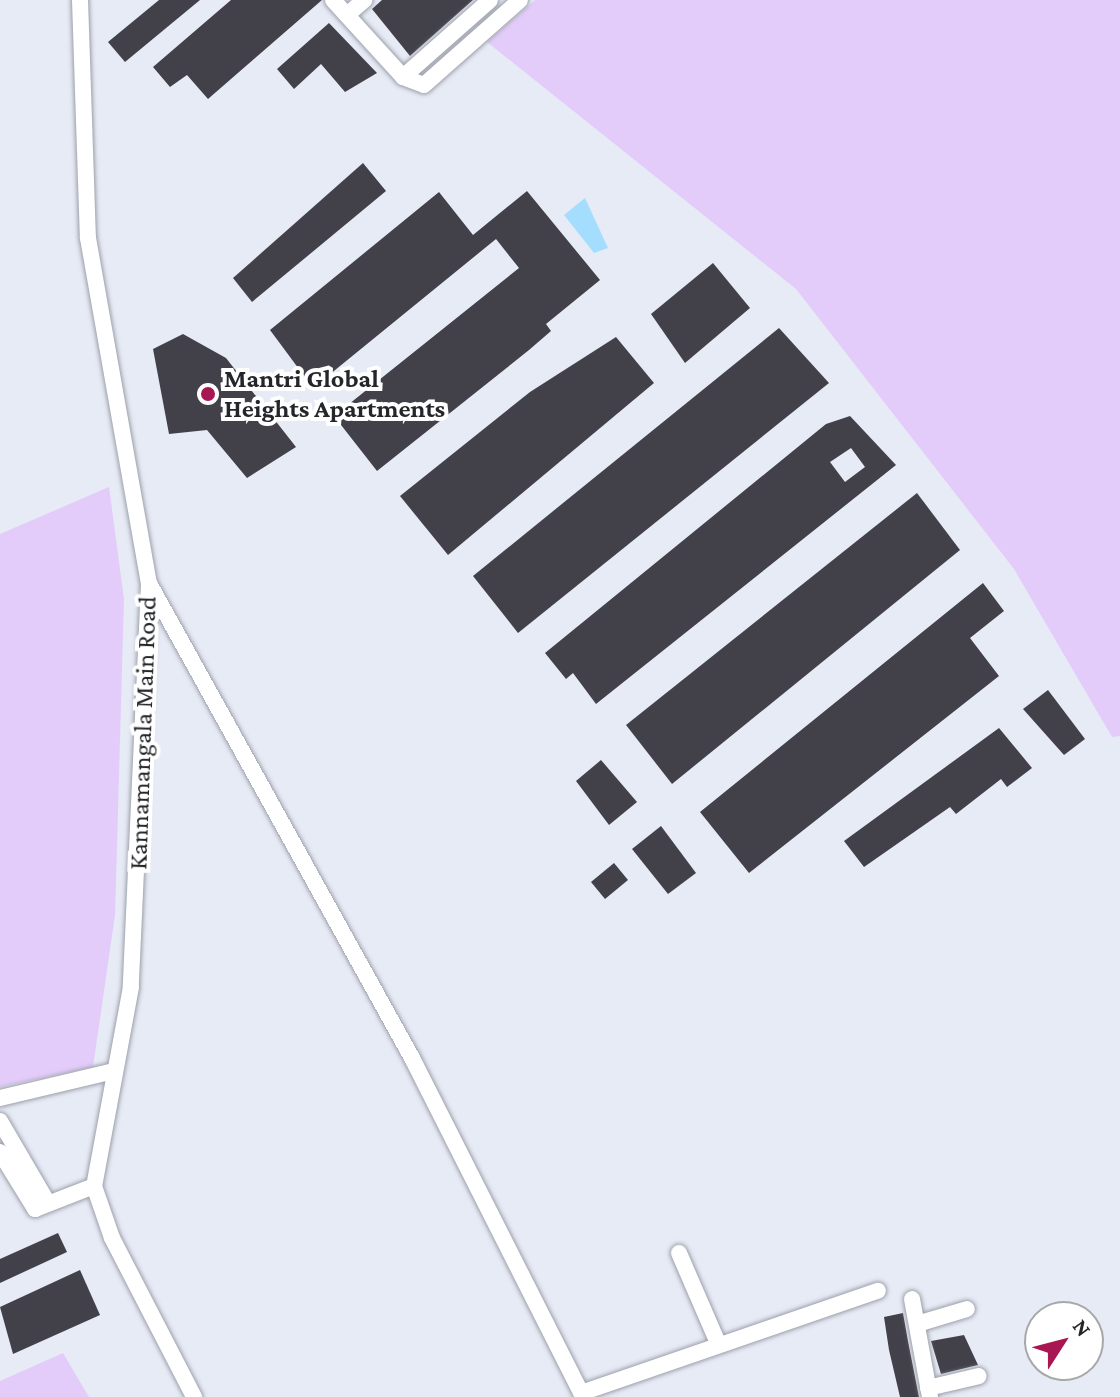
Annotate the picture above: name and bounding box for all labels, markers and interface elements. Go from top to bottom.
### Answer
place label: Mantri Global Heights Apartments [224,363,445,424]
marker: Mantri Global Heights Apartments [199,385,217,403]
street label: Kannamangala Main Road [123,596,163,870]
north arrow [1024,1301,1104,1381]
text: N [1068,1314,1097,1341]

